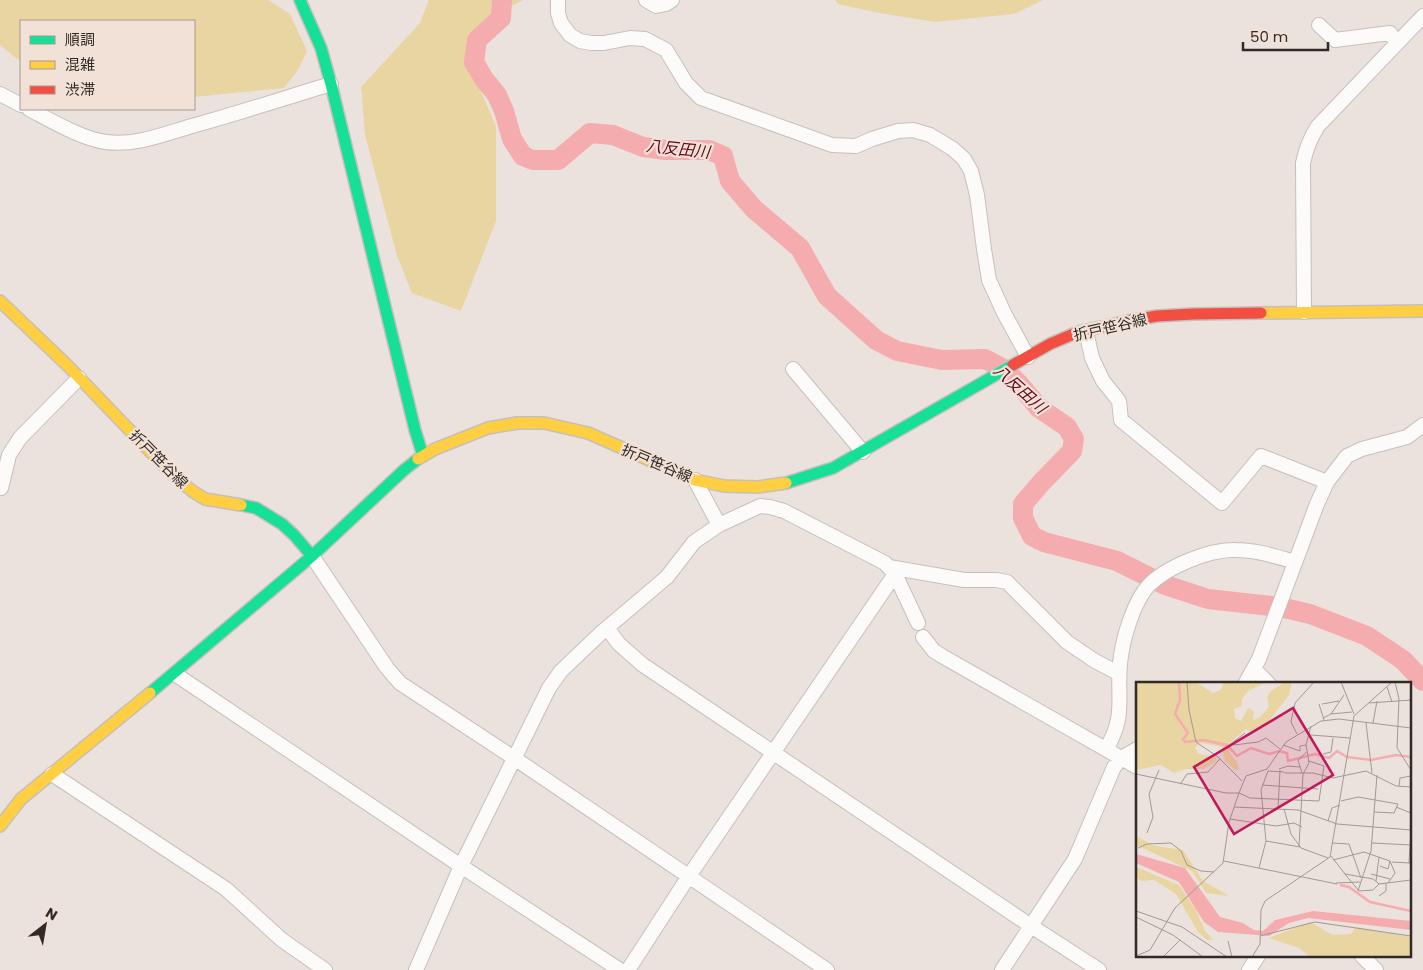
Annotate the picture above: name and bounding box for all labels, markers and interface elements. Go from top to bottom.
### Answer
legend [20,20,195,110]
scale bar [1243,20,1328,52]
text: 50 m [1250,26,1288,47]
text: 順調 [65,29,95,50]
text: 混雑 [65,54,95,75]
text: 渋滞 [65,79,95,100]
water label: 八反田川 [645,134,713,164]
street label: 折戸笹谷線 [1071,308,1149,346]
water label: 八反田川 [989,359,1053,420]
street label: 折戸笹谷線 [125,425,193,493]
street label: 折戸笹谷線 [618,439,696,487]
inset map [1136,682,1410,958]
north arrow [20,900,70,950]
text: N [42,903,61,925]

